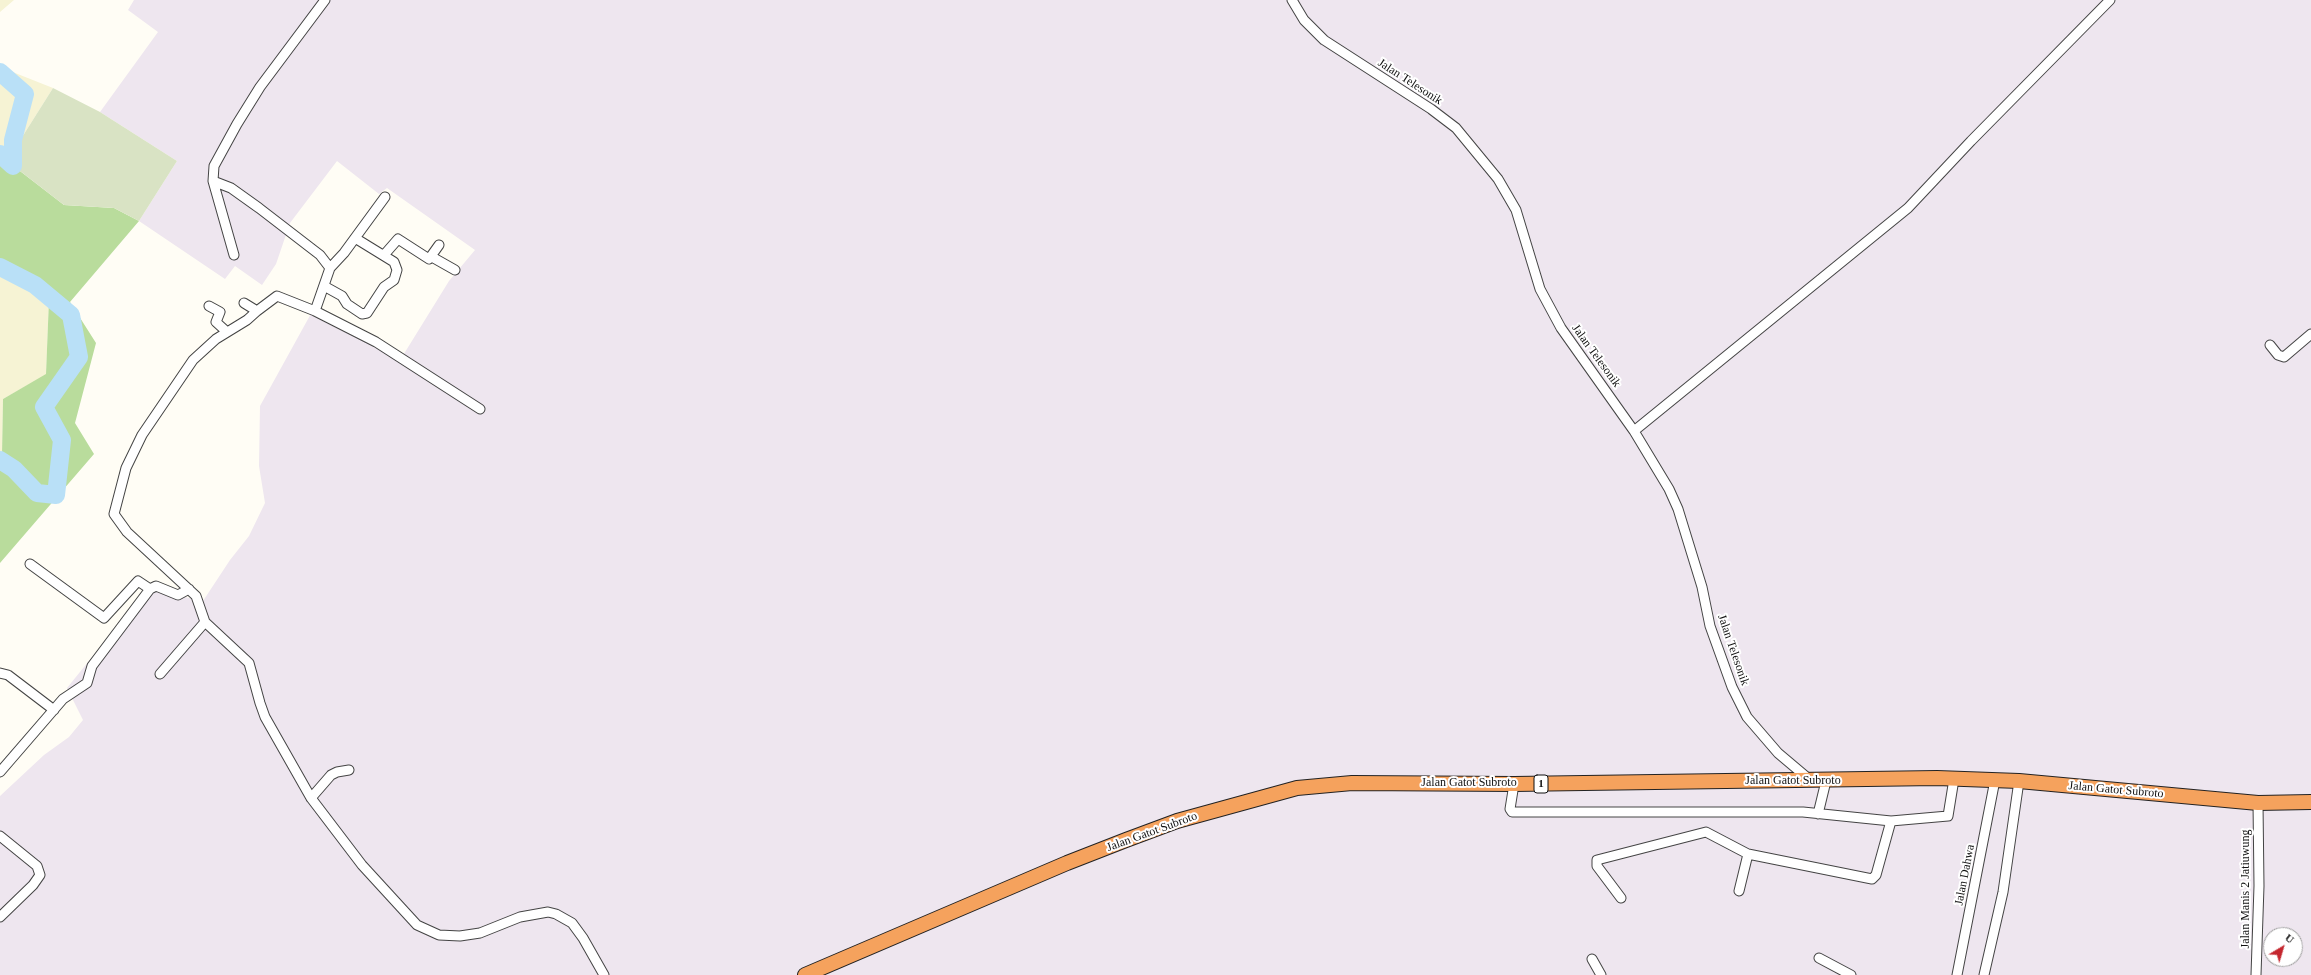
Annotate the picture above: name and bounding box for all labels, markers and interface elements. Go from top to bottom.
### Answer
street label: Jalan Telesonik [1375,56,1445,108]
street label: Jalan Telesonik [1568,322,1624,390]
street label: Jalan Telesonik [1714,613,1752,687]
street label: Jalan Gatot Subroto [1745,774,1841,788]
road number: 1 [1534,775,1548,793]
street label: Jalan Gatot Subroto [1421,776,1517,790]
street label: Jalan Gatot Subroto [2068,779,2164,801]
street label: Jalan Gatot Subroto [1105,809,1199,855]
street label: Jalan Manis 2 Jatiuwung [2239,830,2253,948]
street label: Jalan Dahwa [1952,843,1978,907]
north arrow [2263,927,2303,967]
text: U [2283,931,2297,946]

